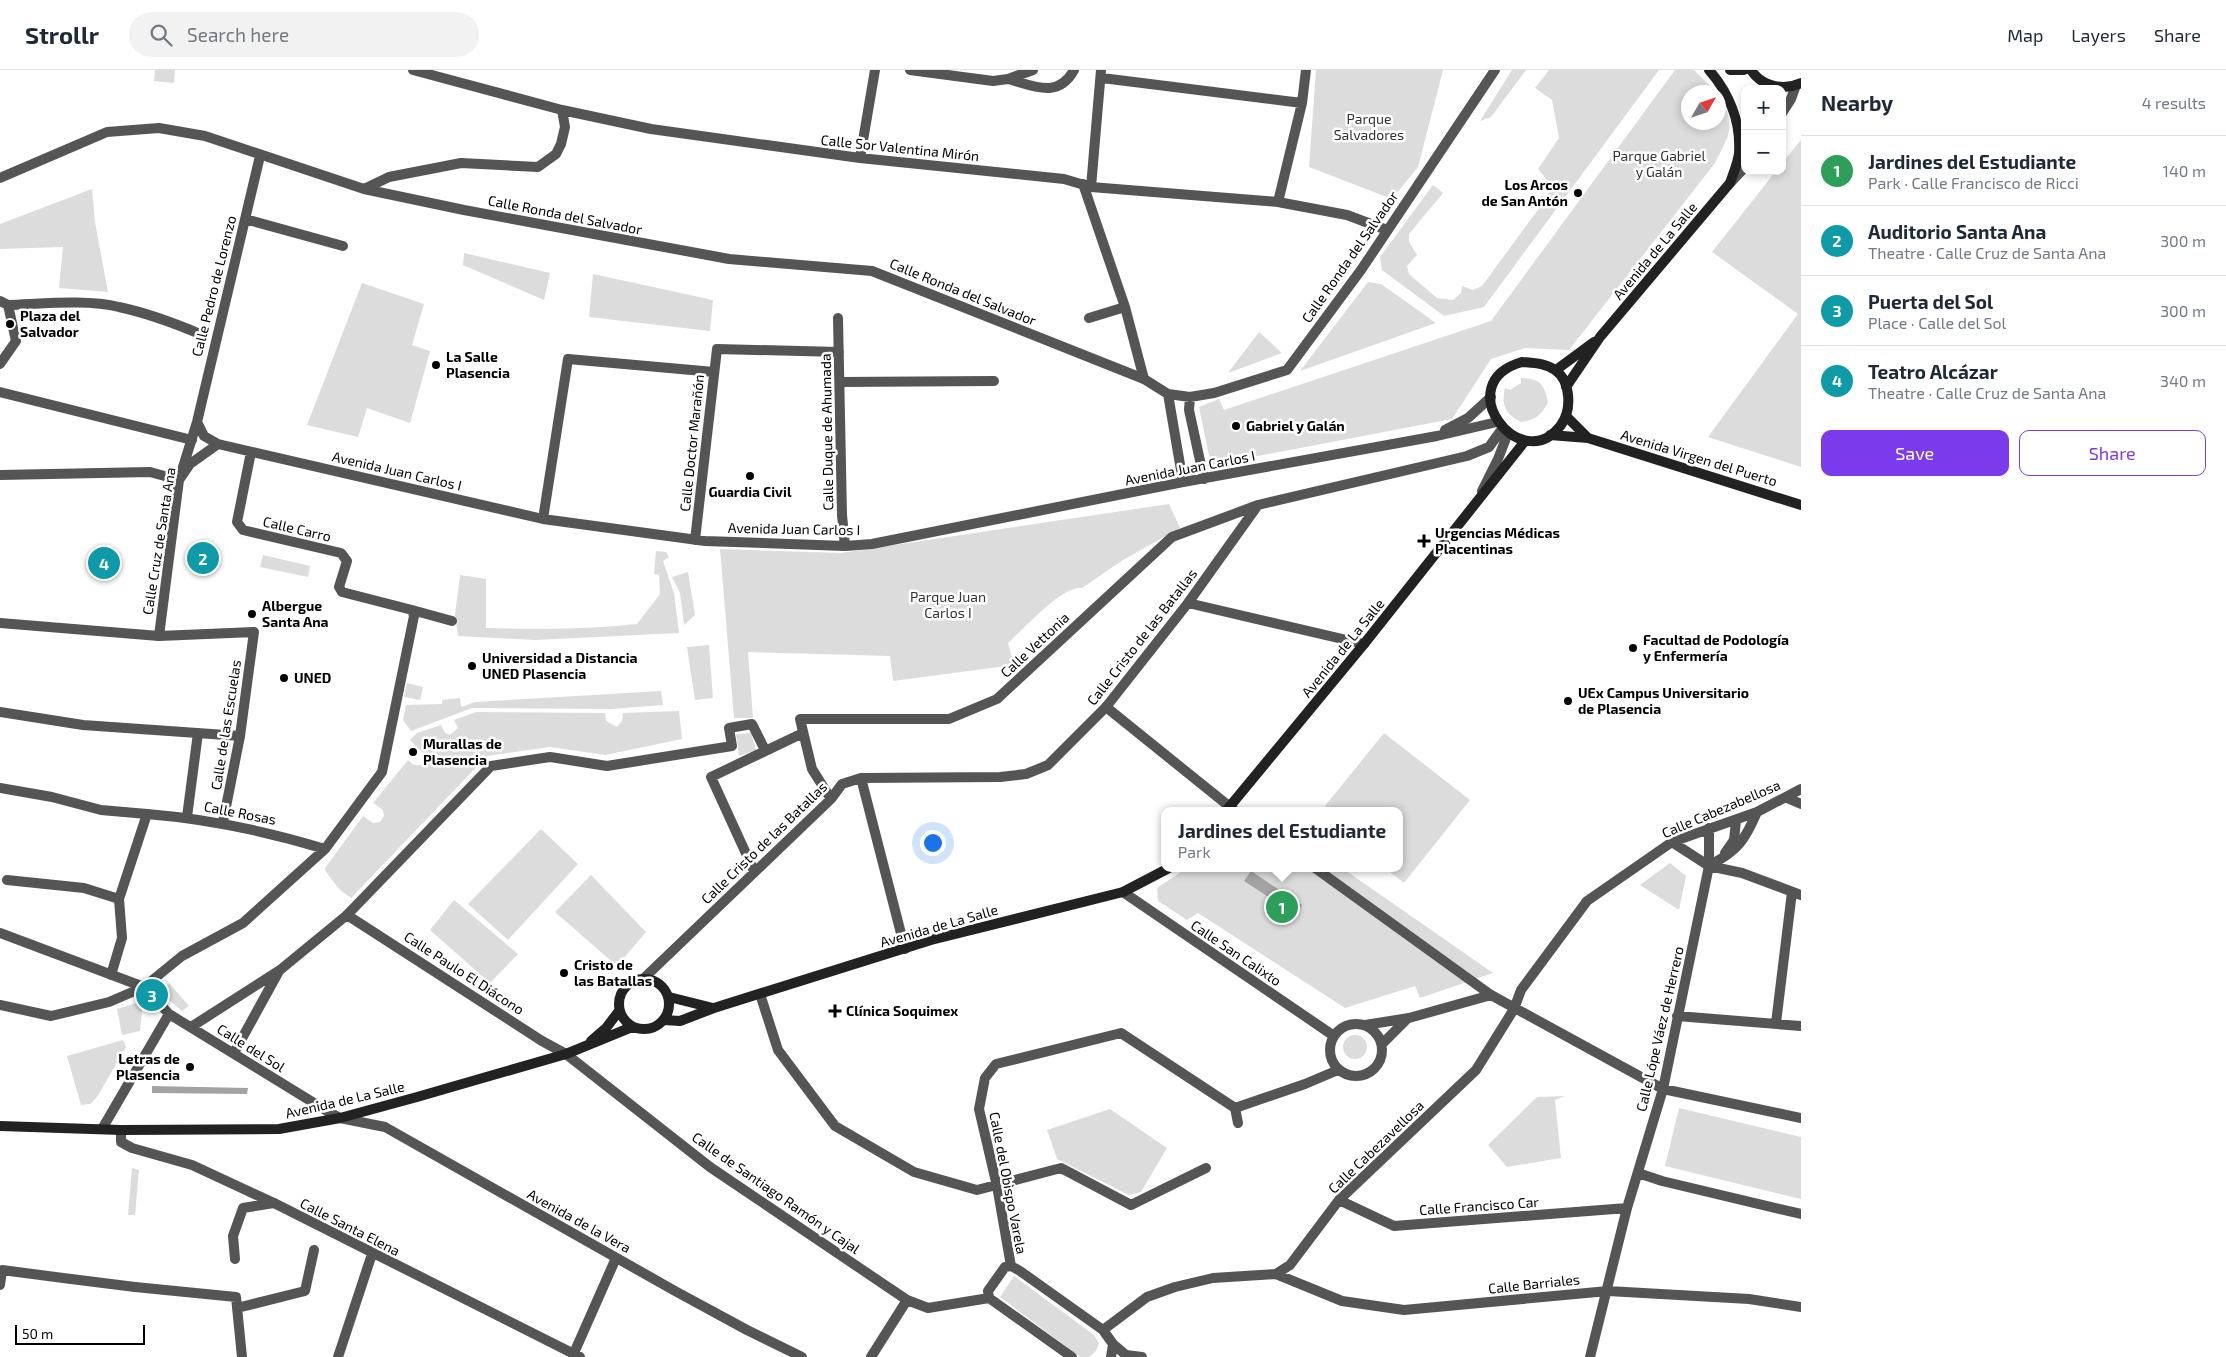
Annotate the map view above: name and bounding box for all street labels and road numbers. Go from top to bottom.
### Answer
street label: Calle Sor Valentina Mirón [820,131,980,164]
street label: Calle Ronda del Salvador [1298,187,1402,326]
street label: Calle Ronda del Salvador [487,191,644,238]
street label: Avenida de La Salle [1609,199,1700,303]
street label: Calle Pedro de Lorenzo [188,214,239,358]
street label: Calle Ronda del Salvador [887,254,1039,329]
street label: Calle Duque de Ahumada [817,353,836,511]
street label: Calle Doctor Marañón [676,373,707,512]
street label: Avenida Virgen del Puerto [1619,426,1779,489]
street label: Avenida Juan Carlos I [331,447,464,494]
street label: Avenida Juan Carlos I [1123,447,1257,488]
street label: Calle Cruz de Santa Ana [138,466,179,616]
street label: Calle Carro [261,512,333,545]
street label: Avenida Juan Carlos I [728,519,860,538]
street label: Calle Cristo de las Batallas [1083,565,1200,708]
street label: Avenida de La Salle [1298,595,1388,700]
street label: Calle Vettonia [997,609,1073,681]
street label: Calle de las Escuelas [207,659,244,791]
street label: Calle Cabezabellosa [1659,776,1783,841]
street label: Calle Cristo de las Batallas [697,778,830,907]
street label: Calle Rosas [203,797,278,828]
street label: Avenida de La Salle [878,901,1000,950]
street label: Calle San Calixto [1188,916,1285,989]
street label: Calle Paulo El Diácono [401,927,528,1018]
street label: Calle Lópe Váez de Herrero [1632,944,1687,1113]
street label: Calle del Sol [214,1020,289,1076]
street label: Avenida de La Salle [284,1078,406,1121]
street label: Calle Cabezavellosa [1324,1097,1427,1197]
street label: Calle del Obispo Varela [986,1110,1031,1255]
street label: Calle de Santiago Ramón y Cajal [689,1128,864,1258]
street label: Avenida de la Vera [524,1185,634,1256]
street label: Calle Francisco Car [1419,1193,1540,1218]
street label: Calle Santa Elena [297,1194,403,1259]
street label: Calle Barriales [1487,1270,1581,1297]

